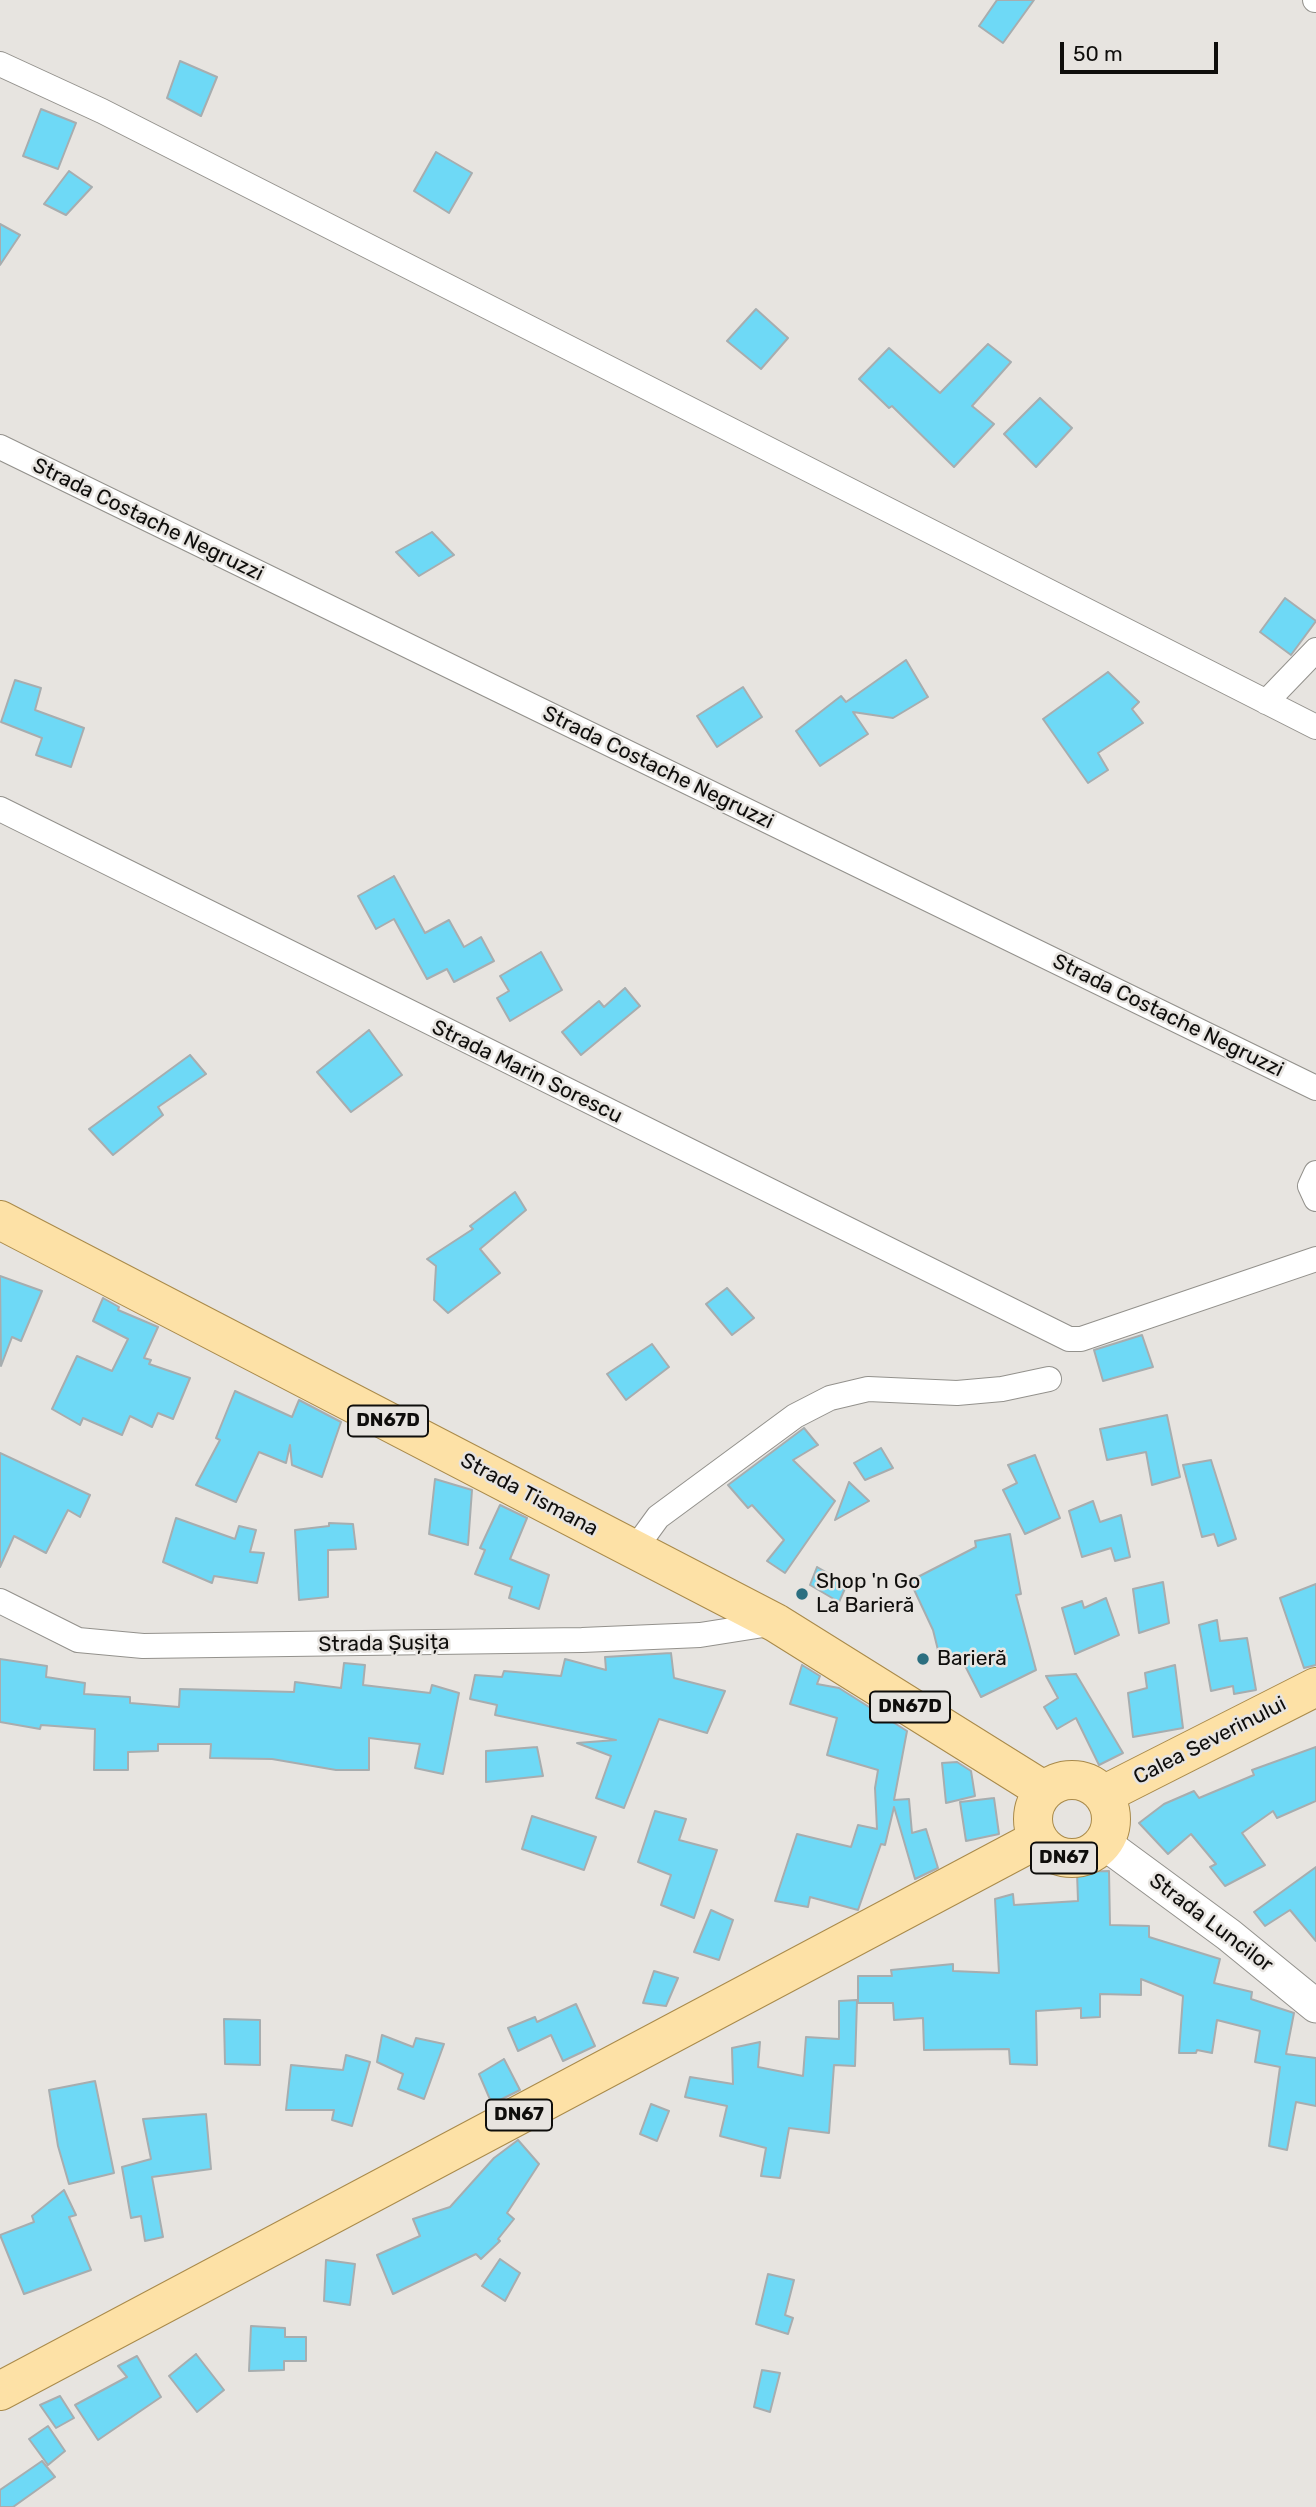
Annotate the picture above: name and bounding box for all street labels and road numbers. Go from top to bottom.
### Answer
street label: Strada Costache Negruzzi [28,453,268,587]
street label: Strada Costache Negruzzi [538,701,778,835]
street label: Strada Costache Negruzzi [1048,949,1288,1083]
street label: Strada Marin Sorescu [428,1015,626,1129]
road number: DN67D [348,1406,428,1436]
street label: Strada Tismana [456,1448,602,1542]
street label: Strada Șușița [318,1630,450,1658]
road number: DN67D [870,1692,950,1722]
street label: Calea Severinului [1129,1692,1291,1790]
road number: DN67 [1031,1842,1097,1874]
street label: Strada Luncilor [1144,1868,1278,1978]
road number: DN67 [486,2100,552,2130]

